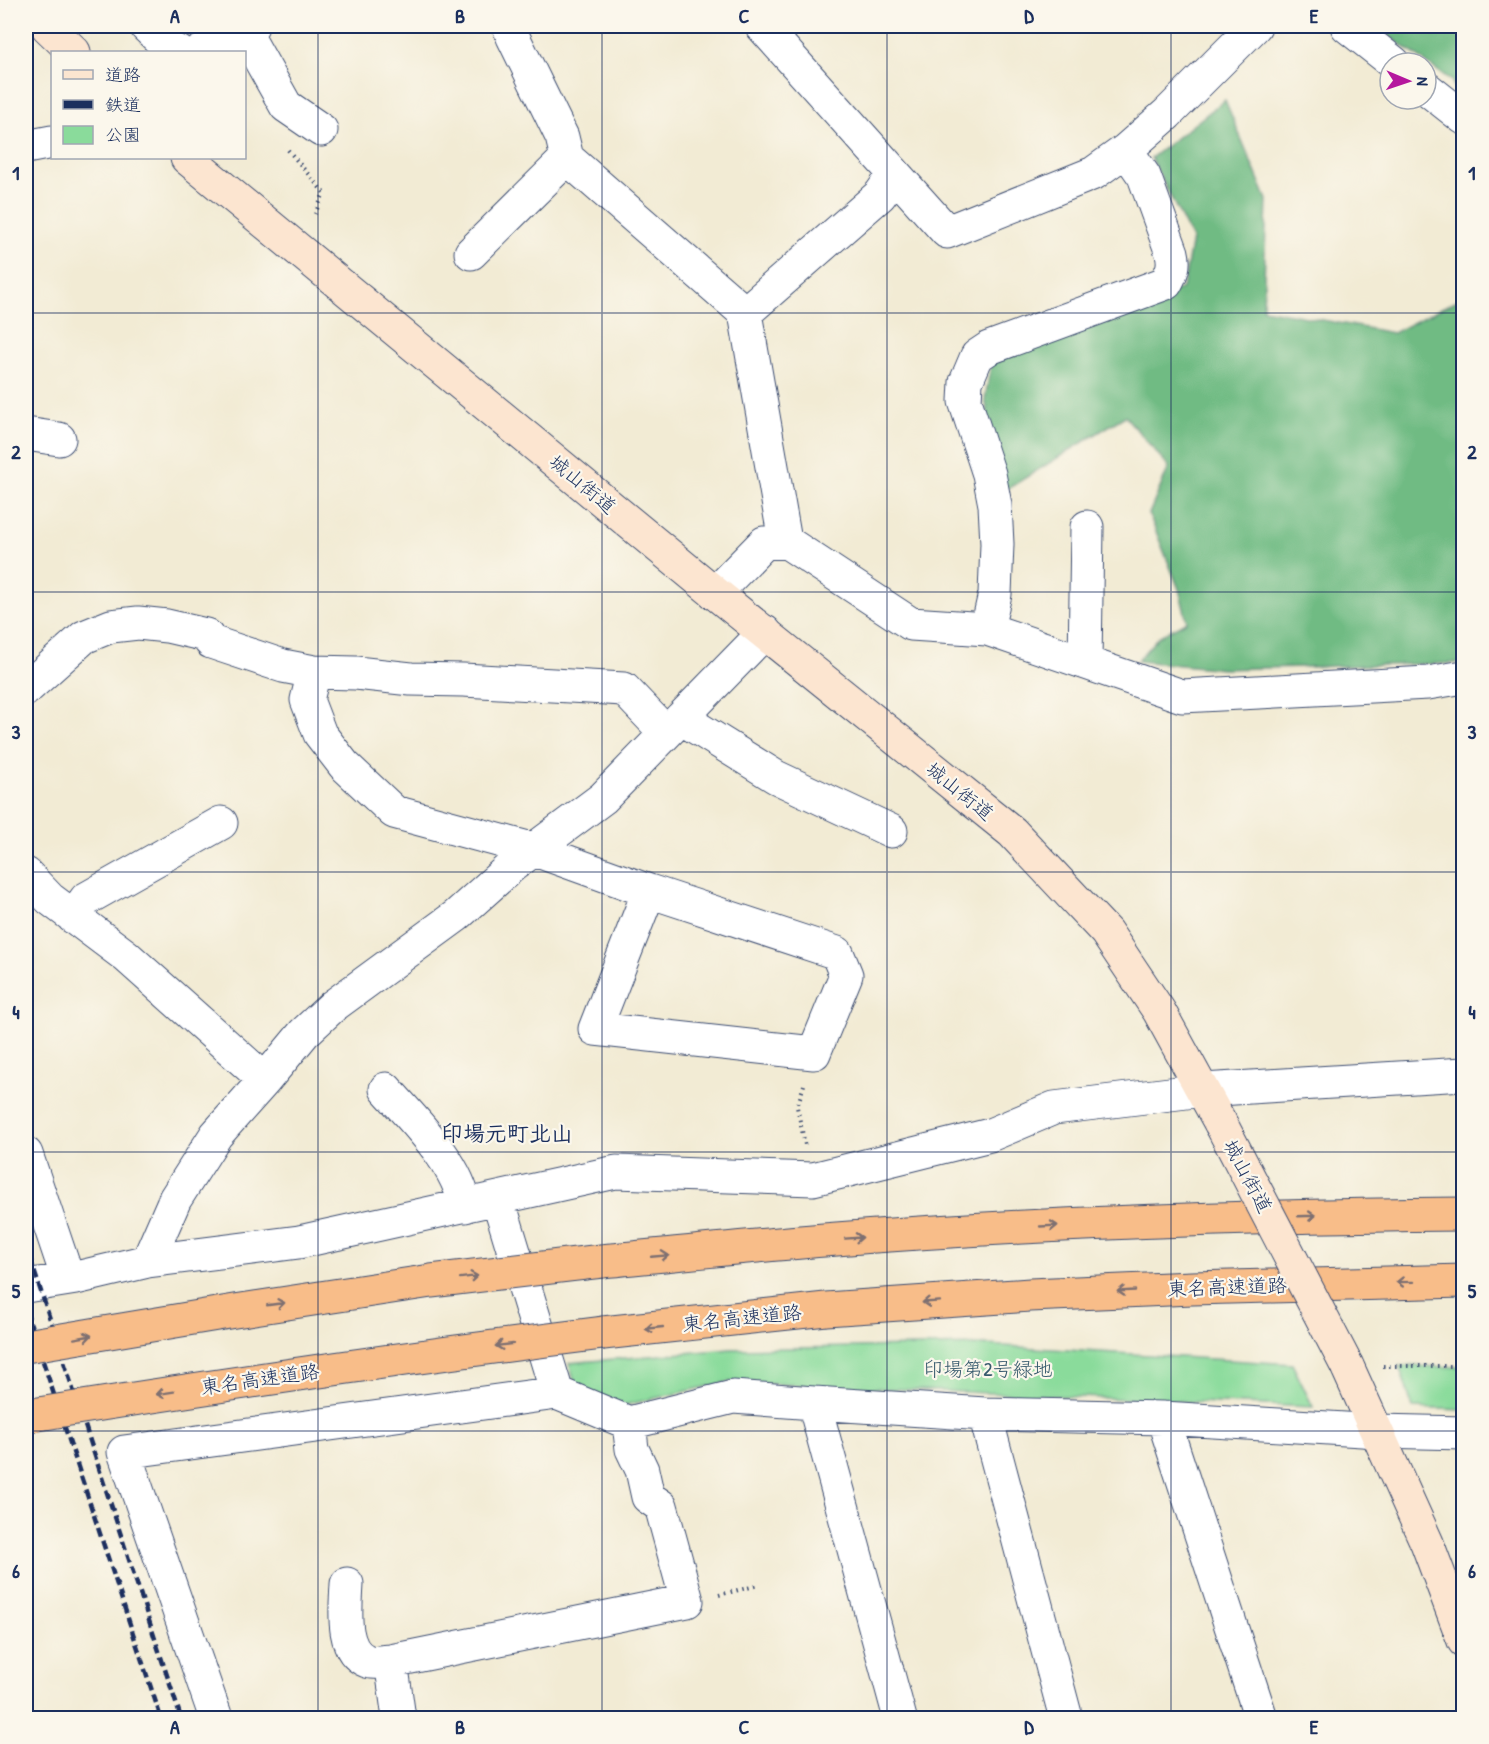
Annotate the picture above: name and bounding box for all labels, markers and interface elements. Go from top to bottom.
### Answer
text: A [170,2,180,29]
text: B [455,2,465,29]
text: C [739,2,750,29]
text: D [1024,2,1034,29]
text: E [1310,2,1319,29]
legend [51,51,246,159]
north arrow [1378,51,1438,111]
text: 道路 [105,62,141,87]
text: N [1412,77,1434,87]
text: 鉄道 [105,92,141,117]
text: 公園 [105,122,141,147]
text: 1 [12,159,20,186]
text: 1 [1468,159,1476,186]
text: 2 [11,438,21,465]
text: 2 [1467,438,1477,465]
street label: 城山街道 [544,448,623,520]
text: 3 [12,718,21,745]
text: 3 [1468,718,1477,745]
street label: 城山街道 [921,755,1000,826]
text: 4 [12,998,20,1025]
text: 4 [1468,998,1476,1025]
district label: 印場元町北山 [441,1118,573,1148]
street label: 城山街道 [1218,1134,1279,1217]
one-way arrow [1296,1211,1316,1222]
one-way arrow [1039,1220,1059,1231]
one-way arrow [844,1232,864,1243]
one-way arrow [650,1250,670,1261]
one-way arrow [458,1271,478,1282]
street label: 東名高速道路 [1167,1271,1287,1302]
one-way arrow [1396,1276,1416,1288]
text: 5 [12,1277,21,1304]
text: 5 [1468,1277,1477,1304]
one-way arrow [1117,1285,1137,1296]
one-way arrow [922,1296,942,1307]
street label: 東名高速道路 [681,1298,803,1337]
one-way arrow [265,1299,285,1310]
one-way arrow [644,1323,664,1334]
one-way arrow [73,1331,93,1342]
one-way arrow [494,1340,514,1351]
park label: 印場第2号緑地 [923,1355,1053,1382]
street label: 東名高速道路 [199,1357,321,1400]
one-way arrow [156,1388,175,1399]
text: 6 [12,1557,20,1584]
text: 6 [1468,1557,1476,1584]
text: A [170,1713,180,1740]
text: B [455,1713,465,1740]
text: C [739,1713,750,1740]
text: D [1024,1713,1034,1740]
text: E [1310,1713,1319,1740]

